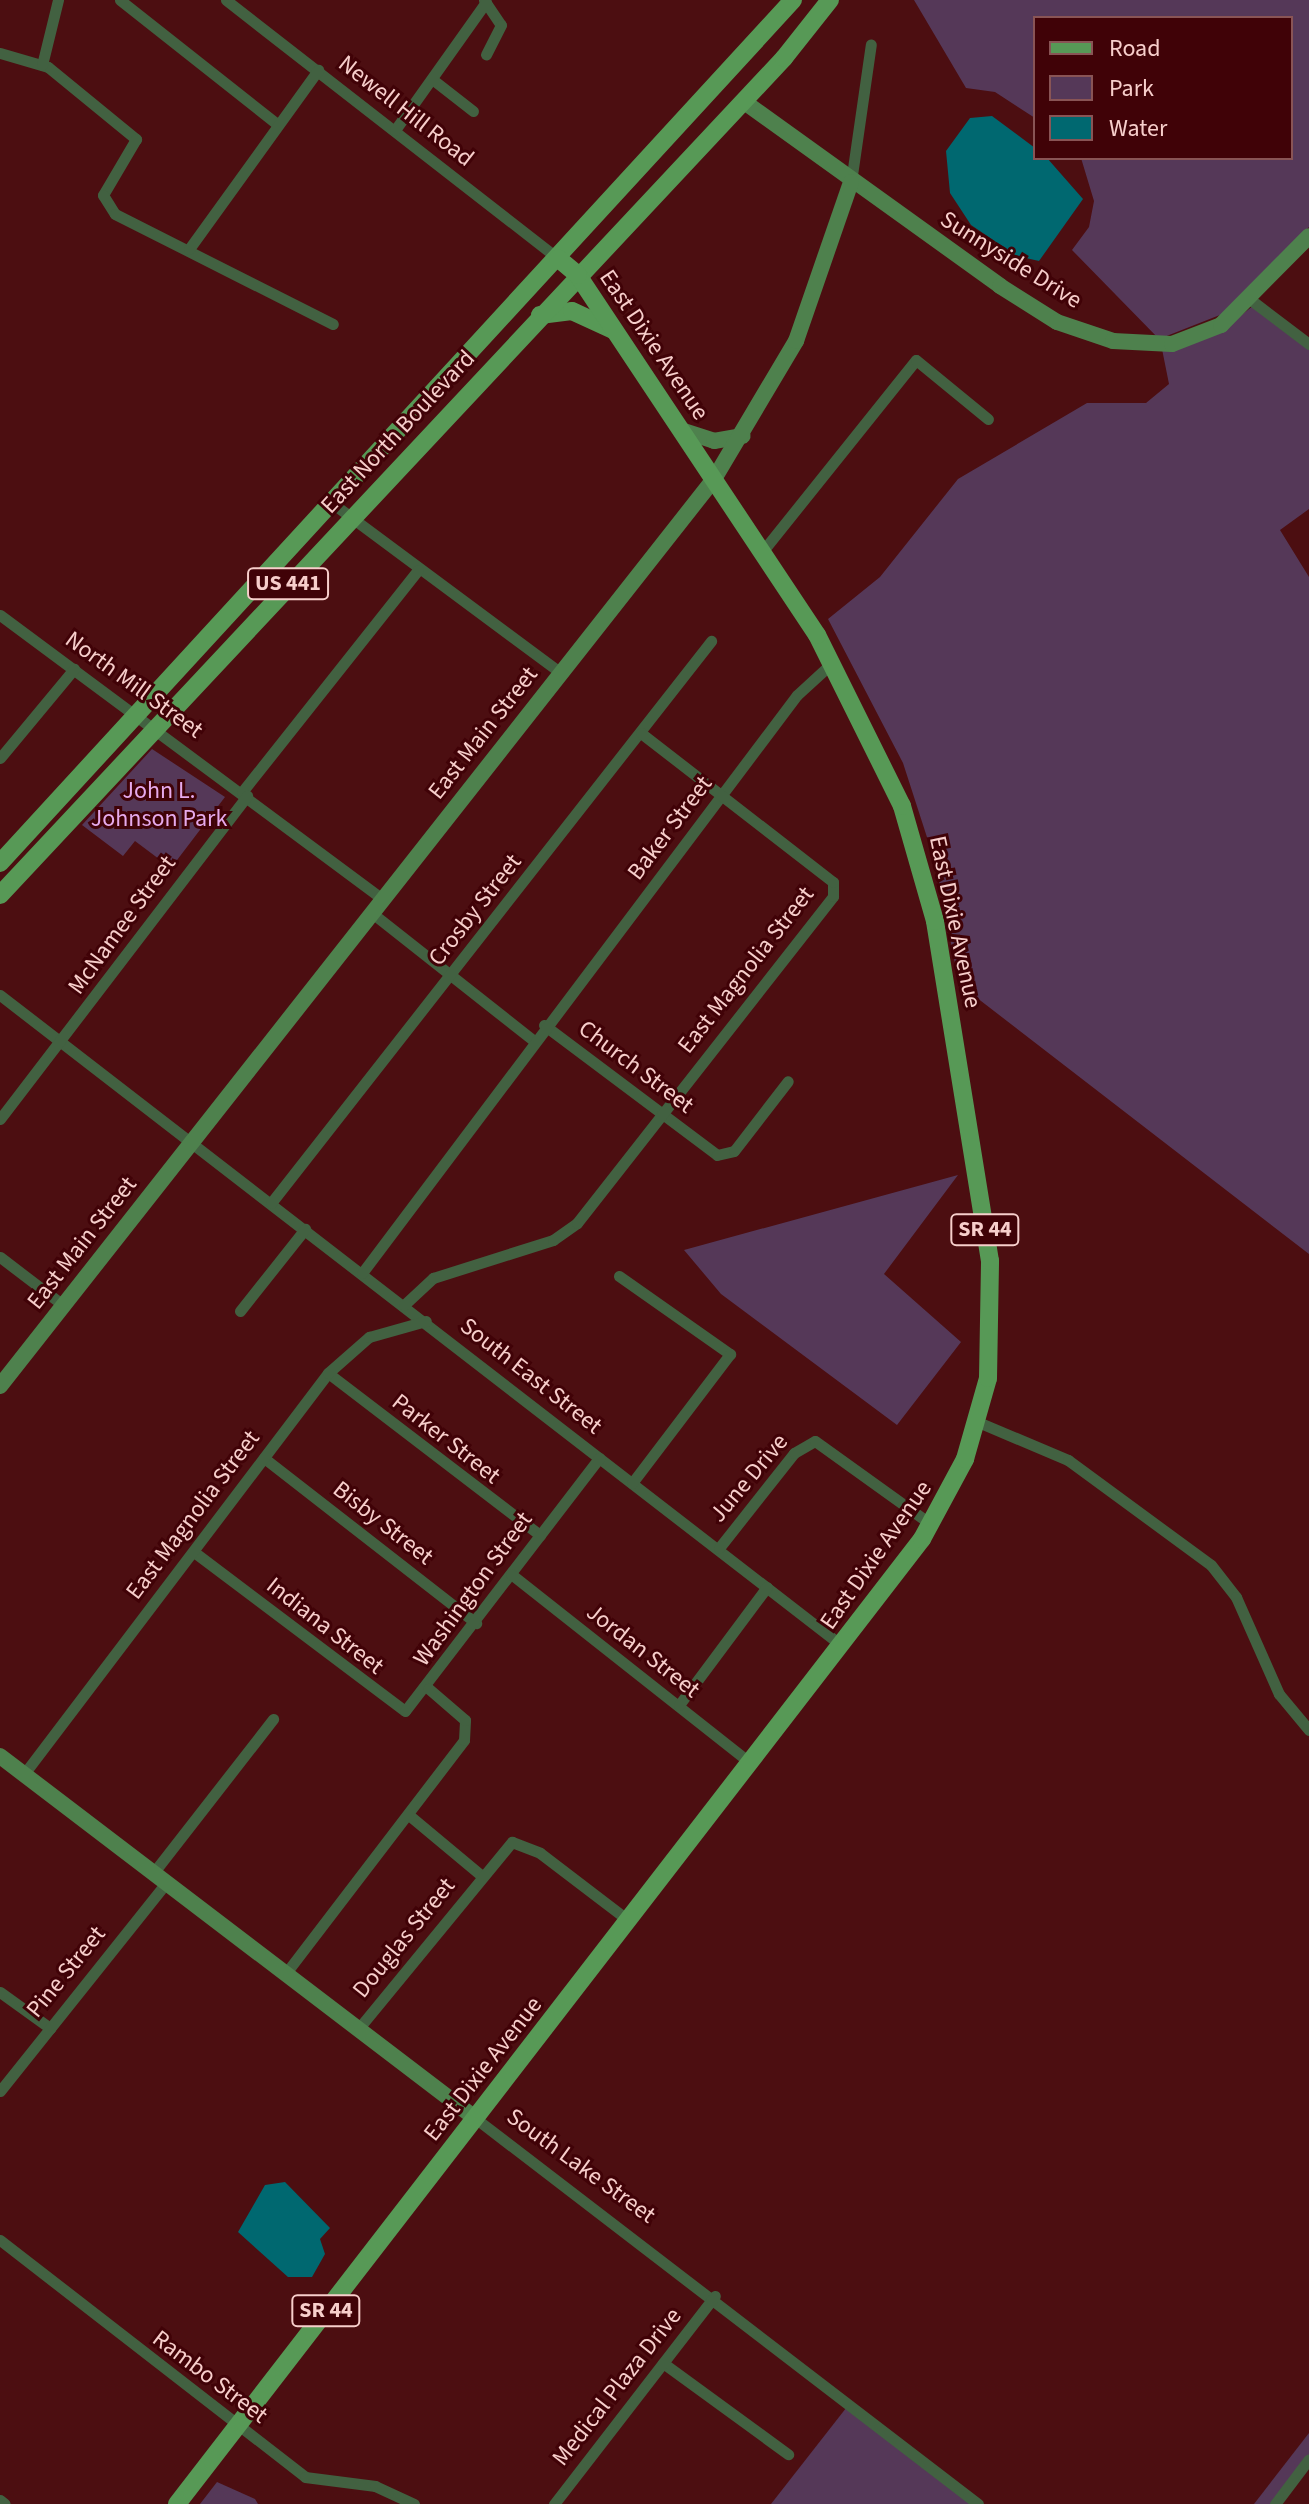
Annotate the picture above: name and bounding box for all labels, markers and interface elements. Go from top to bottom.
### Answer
legend [1033,16,1293,160]
text: Road [1109,31,1161,66]
street label: Newell Hill Road [333,49,479,173]
text: Park [1109,71,1154,106]
text: Water [1109,111,1167,146]
street label: Sunnyside Drive [935,205,1087,315]
street label: East Dixie Avenue [593,264,715,426]
street label: East North Boulevard [315,344,481,520]
road number: US 441 [246,566,330,602]
street label: North Mill Street [59,625,209,745]
street label: East Main Street [422,661,544,805]
street label: Baker Street [622,770,718,886]
park label: John L. Johnson Park [91,777,227,833]
street label: East Dixie Avenue [923,833,987,1011]
street label: Crosby Street [422,848,528,972]
street label: McNamee Street [62,850,182,1000]
street label: East Magnolia Street [672,881,820,1059]
street label: Church Street [573,1014,699,1120]
street label: East Main Street [21,1171,143,1315]
road number: SR 44 [949,1212,1021,1248]
street label: South East Street [454,1312,608,1440]
street label: Parker Street [386,1388,506,1490]
street label: East Magnolia Street [120,1425,266,1605]
street label: June Drive [704,1428,794,1528]
street label: Bisby Street [327,1475,439,1571]
street label: East Dixie Avenue [814,1475,938,1635]
street label: Washington Street [407,1506,539,1672]
street label: Indiana Street [261,1571,389,1681]
street label: Jordan Street [581,1598,705,1704]
street label: Douglas Street [347,1872,461,2004]
street label: Pine Street [20,1920,112,2024]
street label: East Dixie Avenue [418,1991,548,2147]
street label: South Lake Street [501,2102,661,2230]
road number: SR 44 [290,2293,362,2329]
street label: Medical Plaza Drive [546,2302,688,2472]
street label: Rambo Street [147,2324,273,2430]

